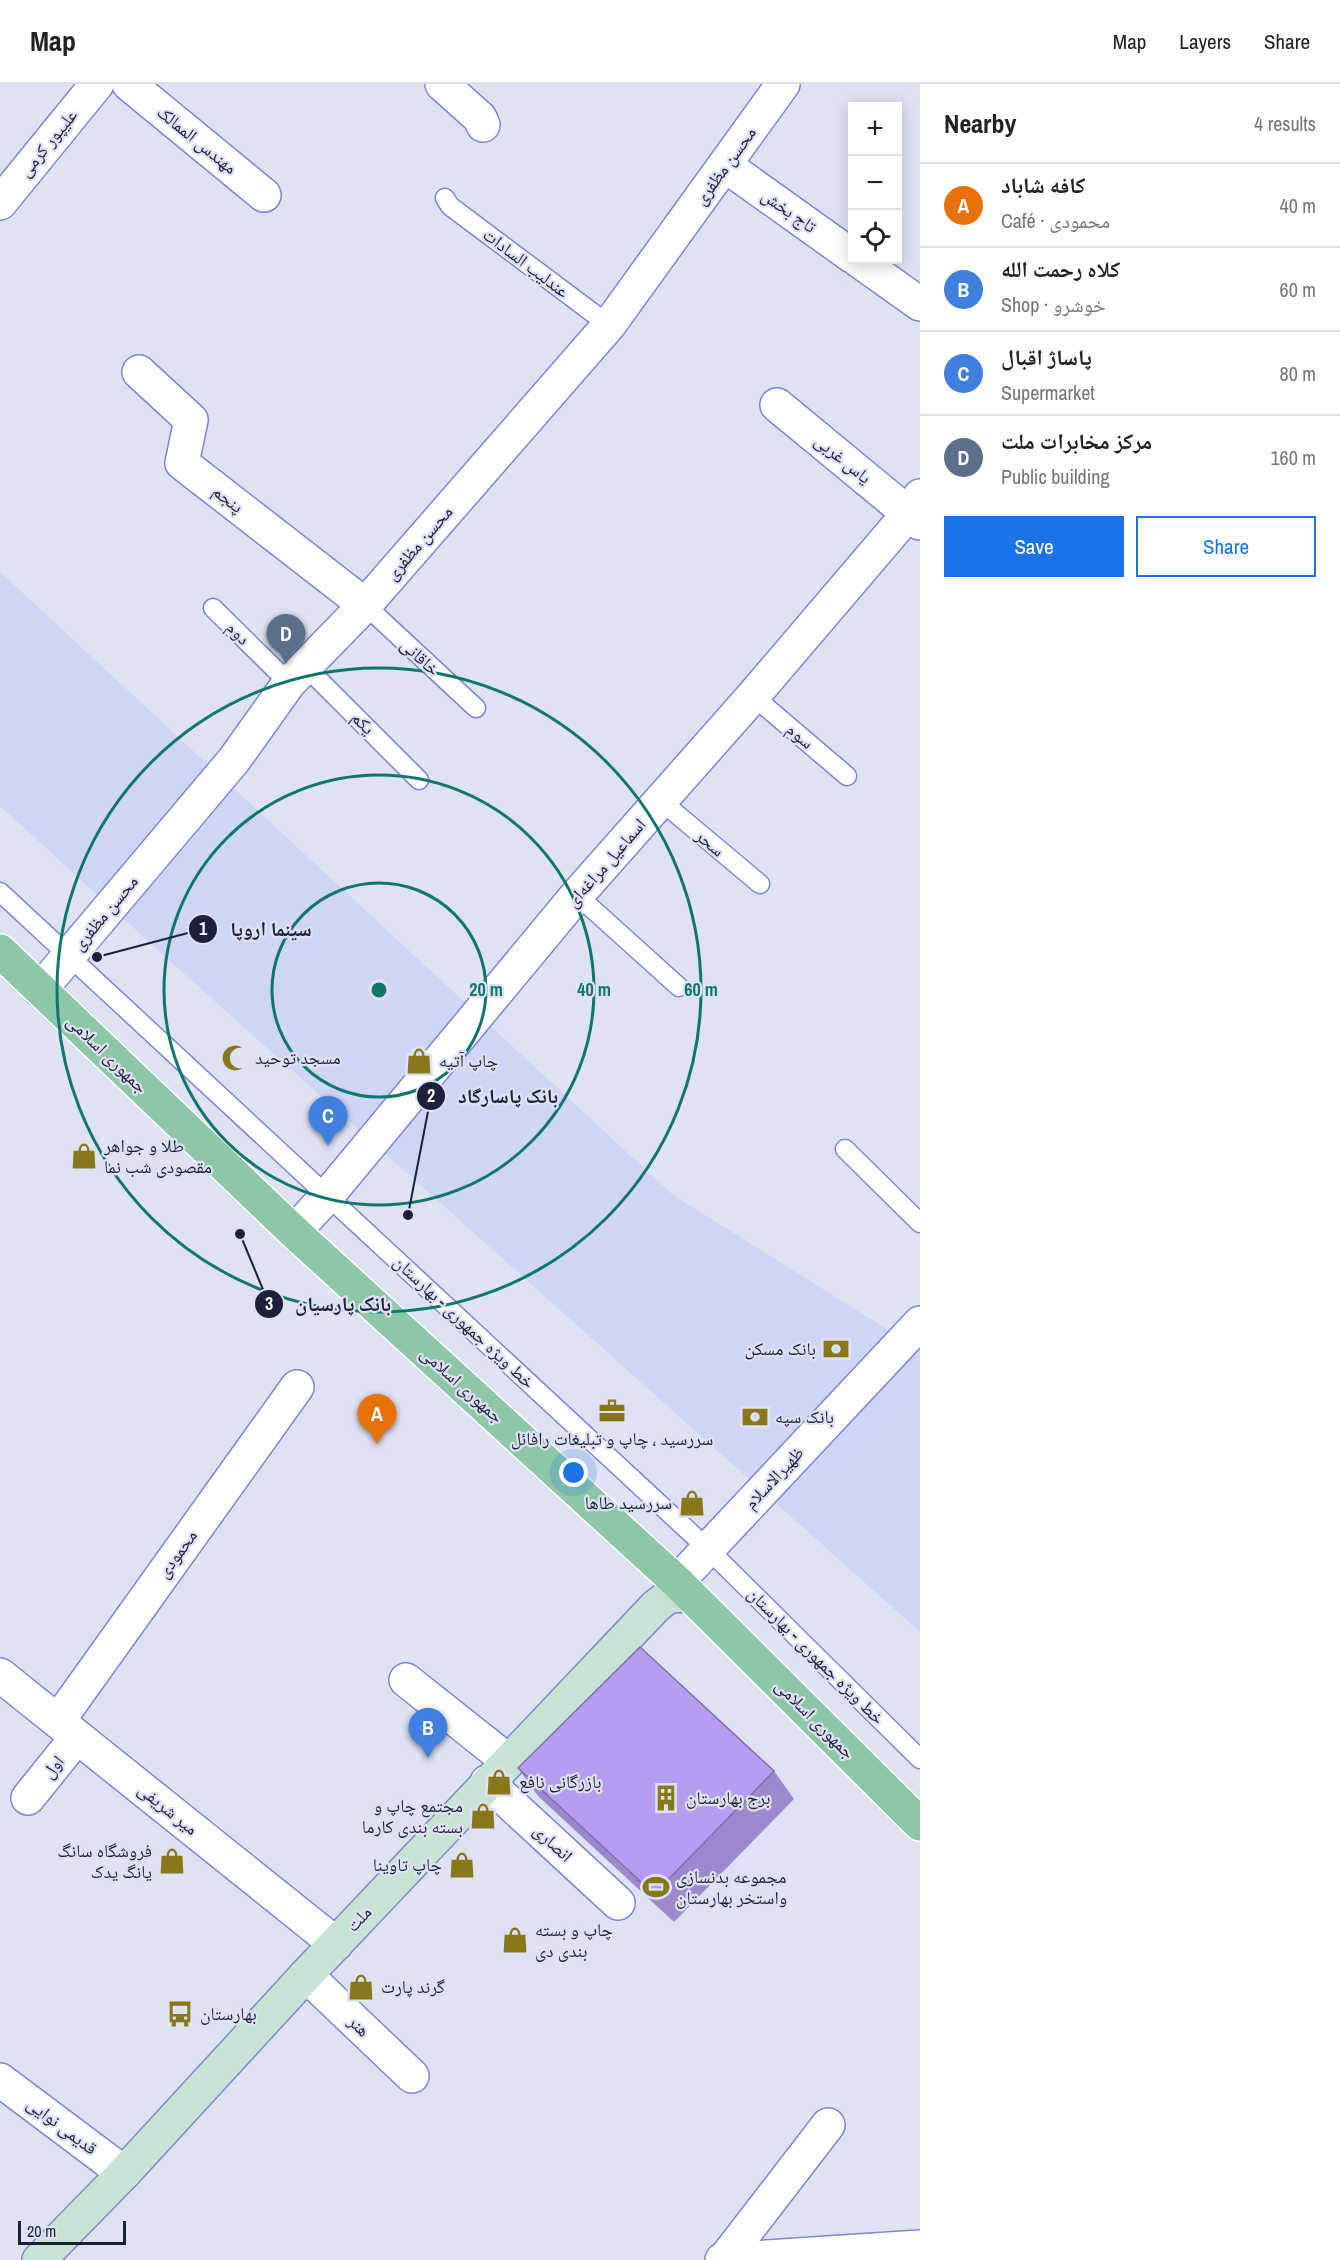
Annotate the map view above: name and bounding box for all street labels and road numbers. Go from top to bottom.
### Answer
street label: مهندس‌ الممالک [152,100,243,180]
street label: علیپور کرمی [12,103,83,182]
street label: محسن مظفری [688,121,762,210]
street label: تاج بخش [757,183,822,238]
street label: عندلیب السادات [478,222,575,303]
street label: یاس غربی [810,428,877,489]
street label: پنجم [208,479,249,519]
street label: محسن مظفری [379,500,458,585]
street label: دوم [221,615,256,650]
street label: خاقانی [395,632,445,681]
street label: یکم [346,705,381,740]
street label: سوم [781,717,819,755]
street label: اسماعیل مراغه‌ای [560,813,651,913]
street label: سحر [690,822,730,862]
street label: محسن مظفری [66,870,144,956]
street label: جمهوری اسلامی [61,1009,153,1099]
street label: خط ویژه جمهوری - بهارستان [388,1249,540,1394]
street label: جمهوری اسلامی [415,1341,509,1429]
street label: ظهیرالاسلام [738,1441,809,1515]
street label: محمودی [150,1524,203,1583]
street label: خط ویژه جمهوری - بهارستان [742,1581,891,1730]
street label: جمهوری اسلامی [770,1673,861,1764]
street label: اول [36,1750,70,1784]
street label: میر شریفی [133,1777,204,1841]
street label: انصاری [528,1818,579,1867]
street label: ملت [340,1900,377,1937]
street label: هنر [342,2008,376,2042]
street label: قدیمی نوایی [22,2091,103,2160]

